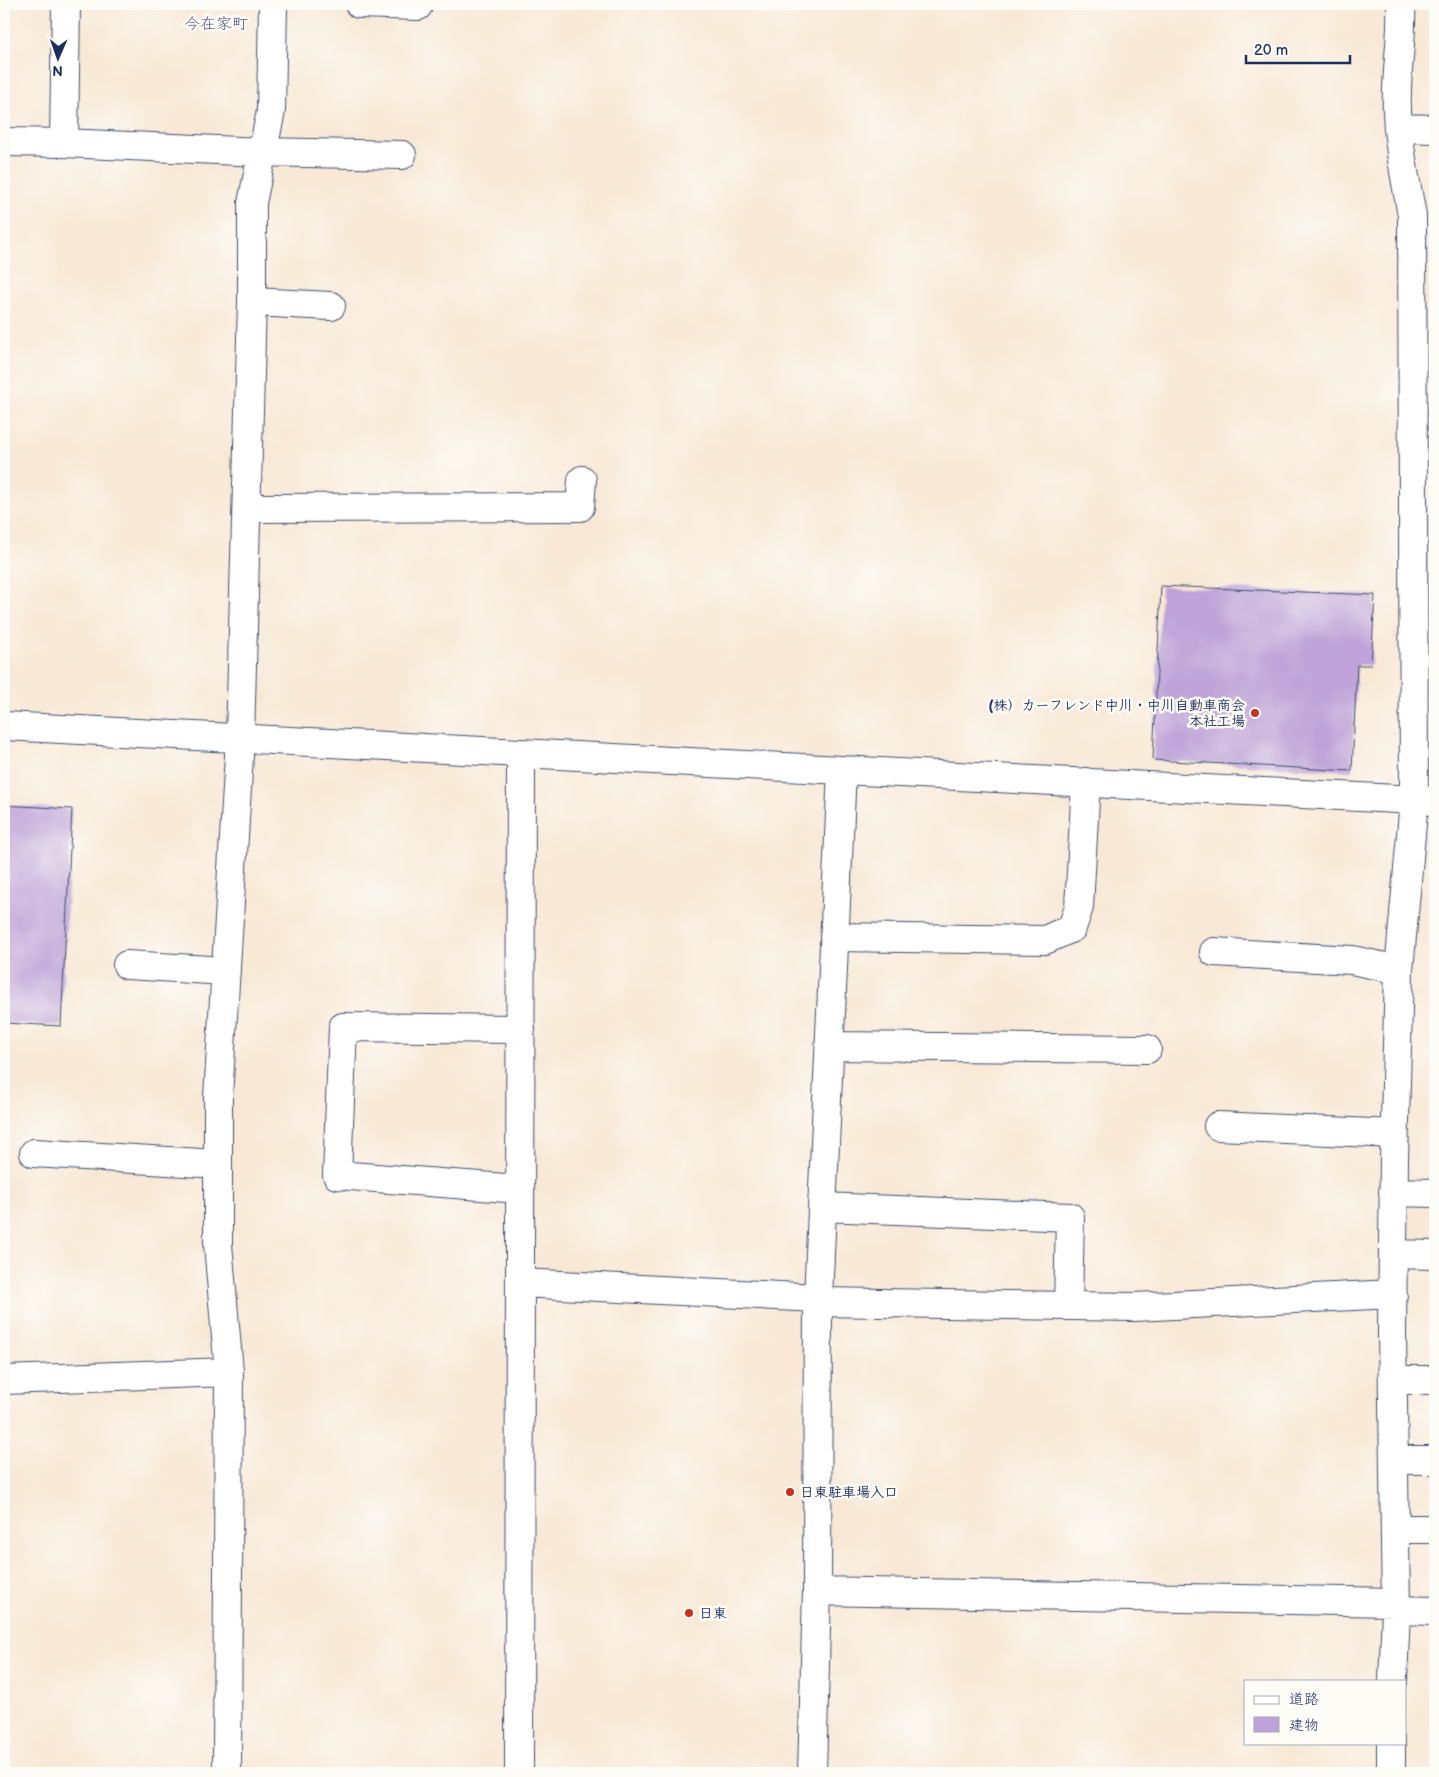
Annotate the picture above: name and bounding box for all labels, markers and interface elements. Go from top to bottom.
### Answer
district label: 今在家町 [184,15,248,34]
north arrow [32,32,82,82]
scale bar [1246,32,1350,64]
text: 20 m [1254,41,1288,60]
text: N [52,62,63,79]
place label: (株）カーフレンド中川・中川自動車商会 本社工場 [989,697,1245,730]
marker: (株）カーフレンド中川・中川自動車商会 本社工場 [1249,707,1261,719]
place label: 日東駐車場入口 [800,1484,898,1501]
marker: 日東駐車場入口 [784,1486,796,1498]
place label: 日東 [699,1605,727,1622]
marker: 日東 [683,1607,695,1619]
legend [1244,1680,1406,1744]
text: 道路 [1289,1690,1319,1709]
text: 建物 [1289,1716,1319,1735]

